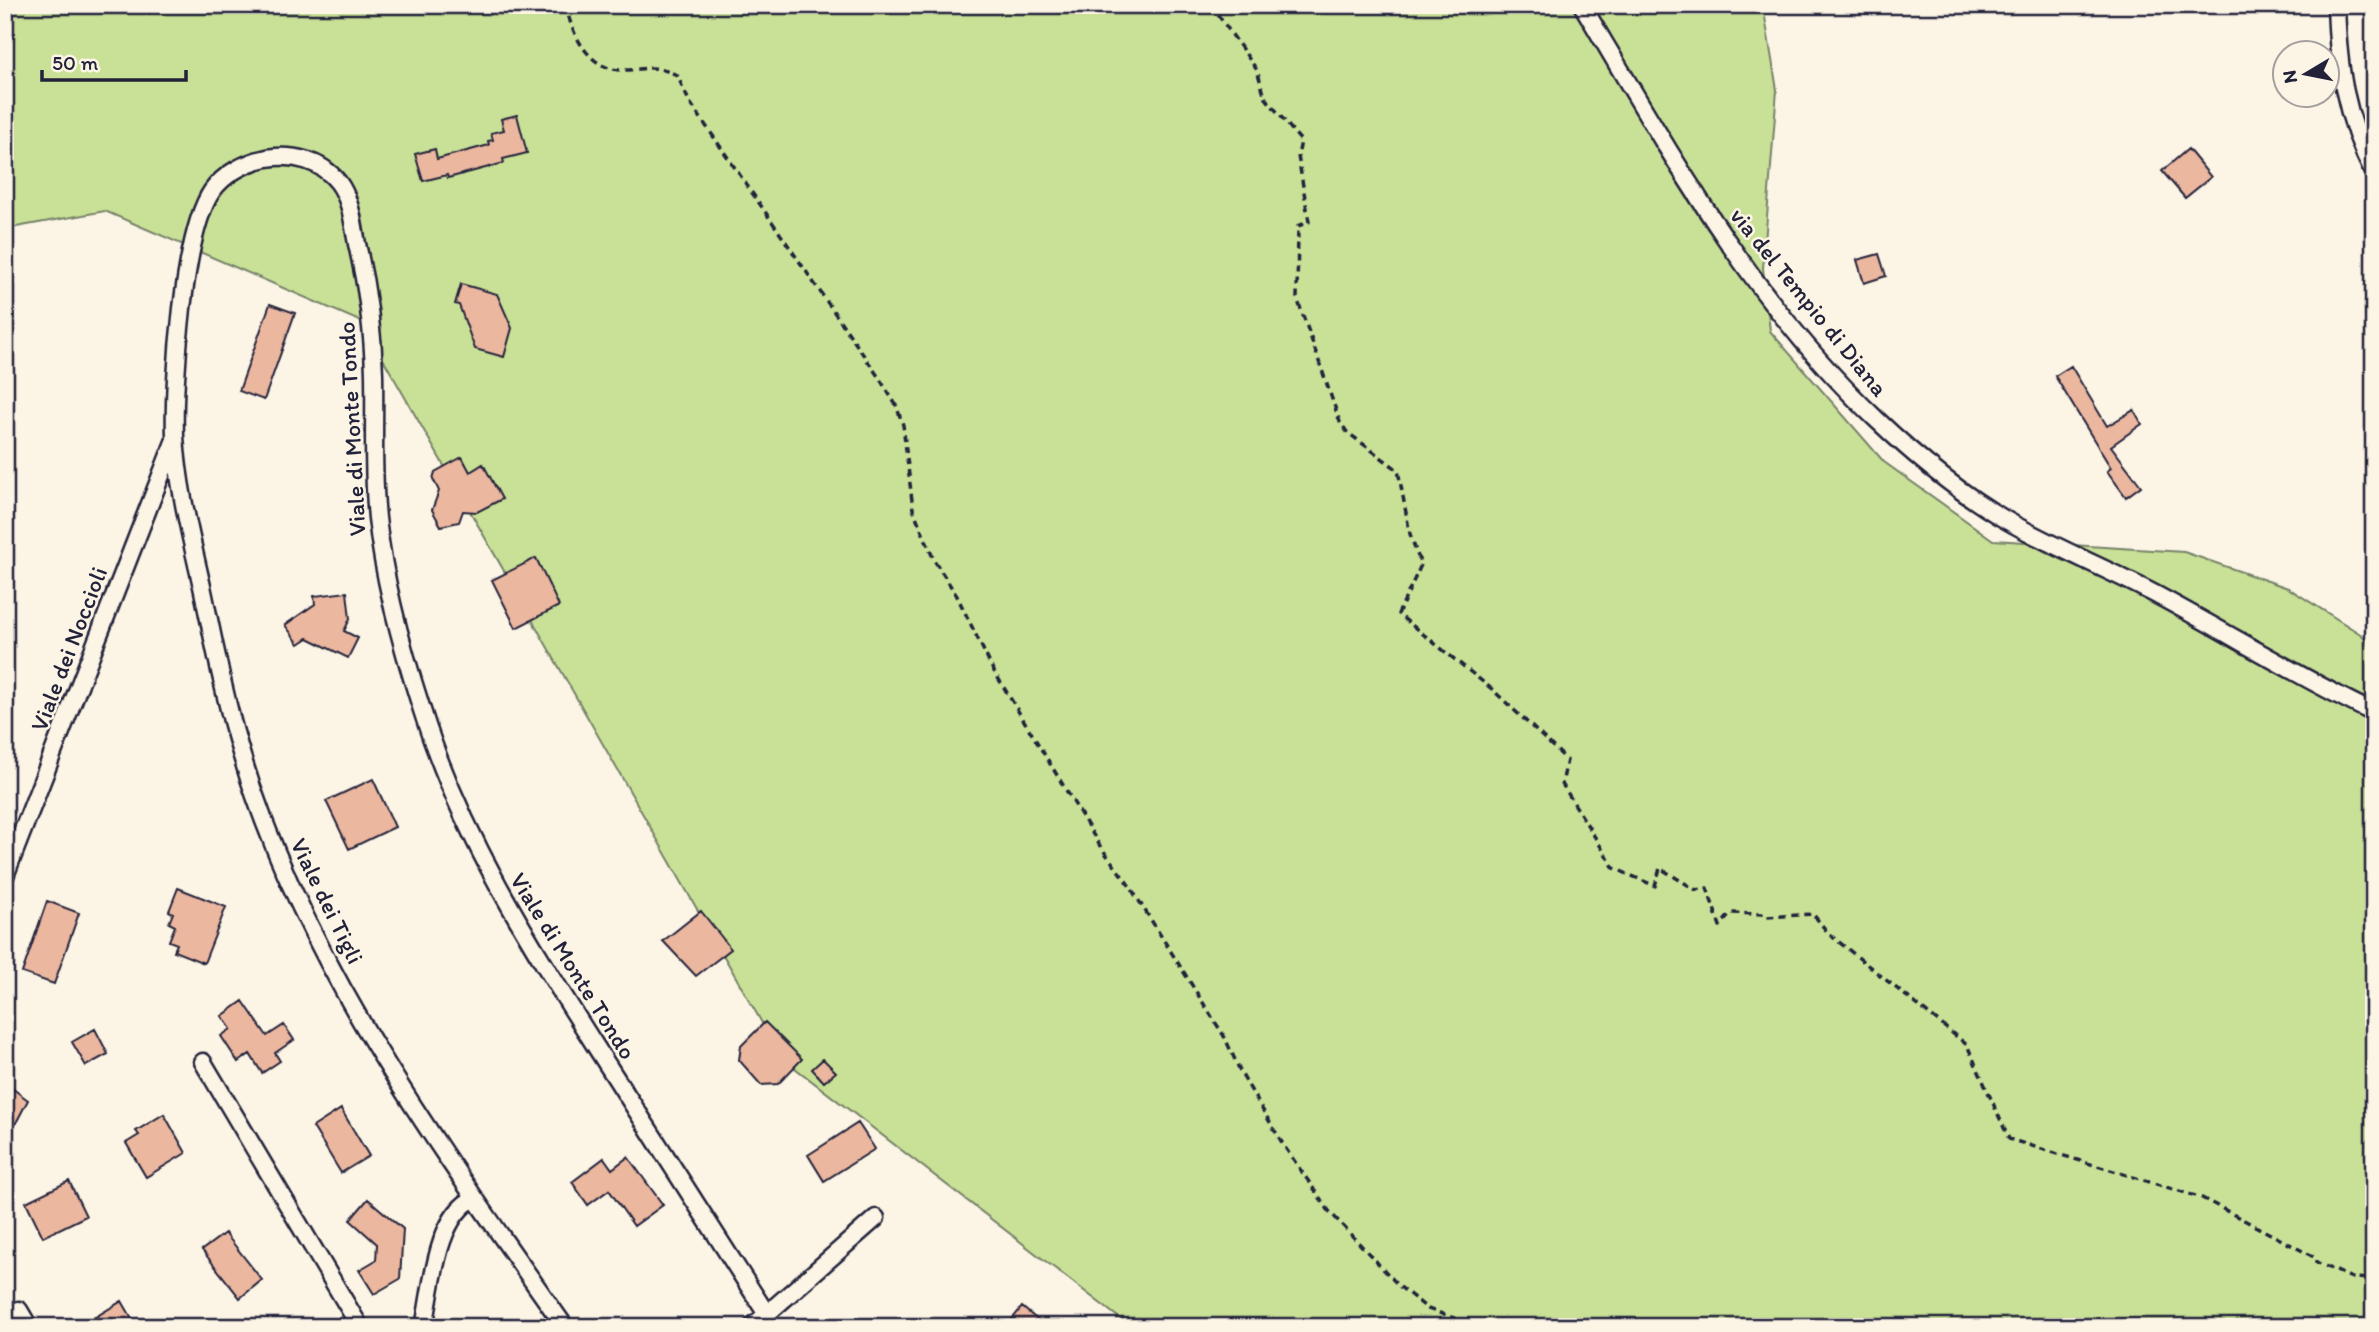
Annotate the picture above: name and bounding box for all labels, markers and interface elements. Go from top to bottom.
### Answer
scale bar [42,38,186,82]
north arrow [2270,38,2340,108]
text: 50 m [52,50,99,75]
text: N [2277,69,2302,85]
street label: via del Tempio di Diana [1724,201,1895,402]
street label: Viale di Monte Tondo [331,321,372,537]
street label: Viale dei Noccioli [24,562,113,735]
street label: Viale dei Tigli [284,833,370,968]
street label: Viale di Monte Tondo [504,867,643,1064]

